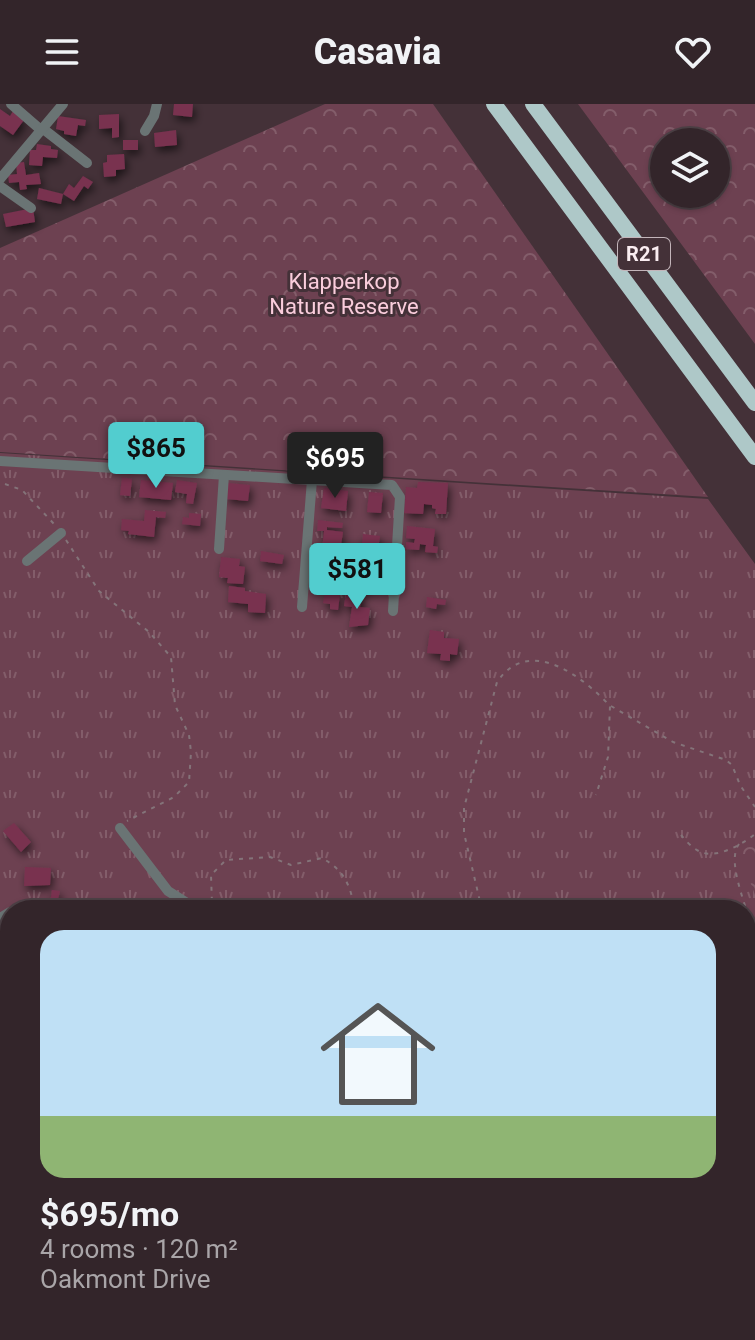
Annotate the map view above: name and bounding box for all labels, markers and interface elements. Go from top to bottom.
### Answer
icon: menu [40,30,84,74]
icon: heart [671,30,715,74]
text: Casavia [314,31,441,73]
map controls [650,128,730,208]
button: layers [650,128,730,208]
road number: R21 [618,238,670,270]
park label: Klapperkop Nature Reserve [269,269,419,319]
pin: $865 [109,422,203,490]
pin: $695 [288,432,382,500]
text: $865 [126,433,186,463]
text: $695 [305,443,365,473]
pin: $581 [310,543,404,611]
text: $581 [327,554,387,584]
icon: home [306,982,450,1126]
text: $695/mo [40,1194,179,1234]
text: 4 rooms · 120 m² [40,1234,238,1264]
text: Oakmont Drive [40,1264,211,1294]

